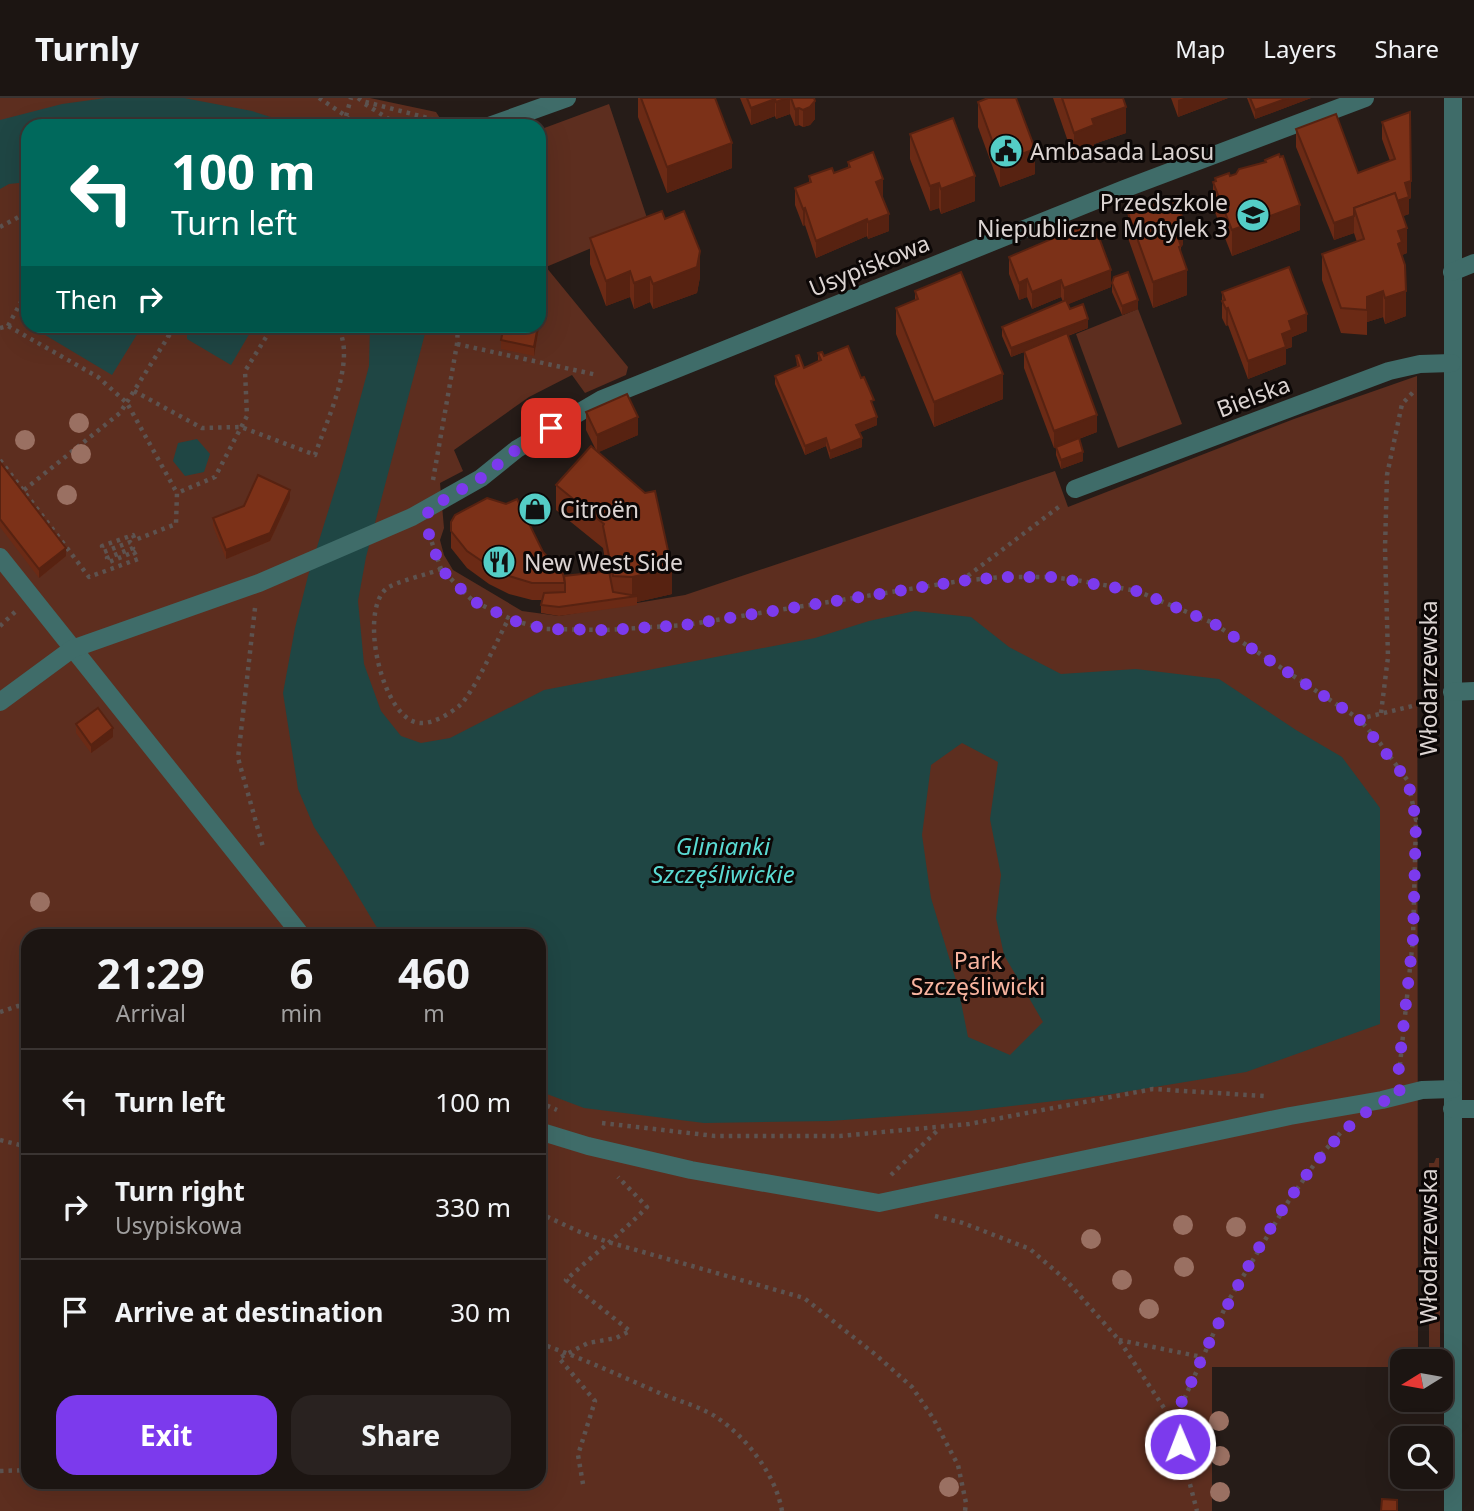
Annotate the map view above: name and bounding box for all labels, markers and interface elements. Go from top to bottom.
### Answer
text: Turnly [35,26,139,71]
text: Map [1175,32,1225,65]
text: Layers [1263,32,1337,65]
text: Share [1375,32,1439,65]
public building icon: Ambasada Laosu [987,132,1025,170]
place label: Ambasada Laosu [1030,135,1214,167]
text: 100 m [171,138,316,204]
icon: left [56,147,147,238]
place label: Przedszkole Niepubliczne Motylek 3 [977,186,1228,244]
school or university icon: Przedszkole Niepubliczne Motylek 3 [1234,196,1272,234]
text: Turn left [171,201,297,244]
street label: Usypiskowa [804,226,934,304]
icon: right [131,280,169,318]
text: Then [56,281,117,317]
street label: Bielska [1212,367,1294,425]
pin [521,398,581,458]
icon: arrive [532,409,570,447]
shop icon: Citroën [516,490,554,528]
place label: Citroën [560,493,639,525]
restaurant icon: New West Side [480,543,518,581]
place label: New West Side [524,546,683,578]
street label: Włodarzewska [1412,600,1444,756]
water label: Glinianki Szczęśliwickie [651,829,795,890]
text: 21:29 [97,944,205,1001]
text: 6 [289,944,313,1001]
text: 460 [398,944,470,1001]
park label: Park Szczęśliwicki [911,944,1045,1002]
text: Arrival [116,997,186,1029]
text: min [281,997,322,1029]
text: m [423,997,445,1029]
icon: left [56,1083,94,1121]
text: Turn left [115,1084,226,1120]
text: 100 m [435,1084,511,1120]
street label: Włodarzewska [1412,1168,1444,1324]
text: Turn right [115,1173,245,1209]
icon: right [56,1188,94,1226]
text: 330 m [435,1189,511,1225]
text: Usypiskowa [115,1209,242,1241]
icon: arrive [56,1293,94,1331]
text: Arrive at destination [115,1294,384,1330]
text: 30 m [450,1294,511,1330]
north arrow [1390,1349,1452,1412]
map controls [1390,1349,1453,1489]
button: Exit [56,1395,277,1475]
button: Share [291,1395,511,1475]
position arrow [1143,1407,1217,1481]
button: search [1390,1426,1453,1489]

